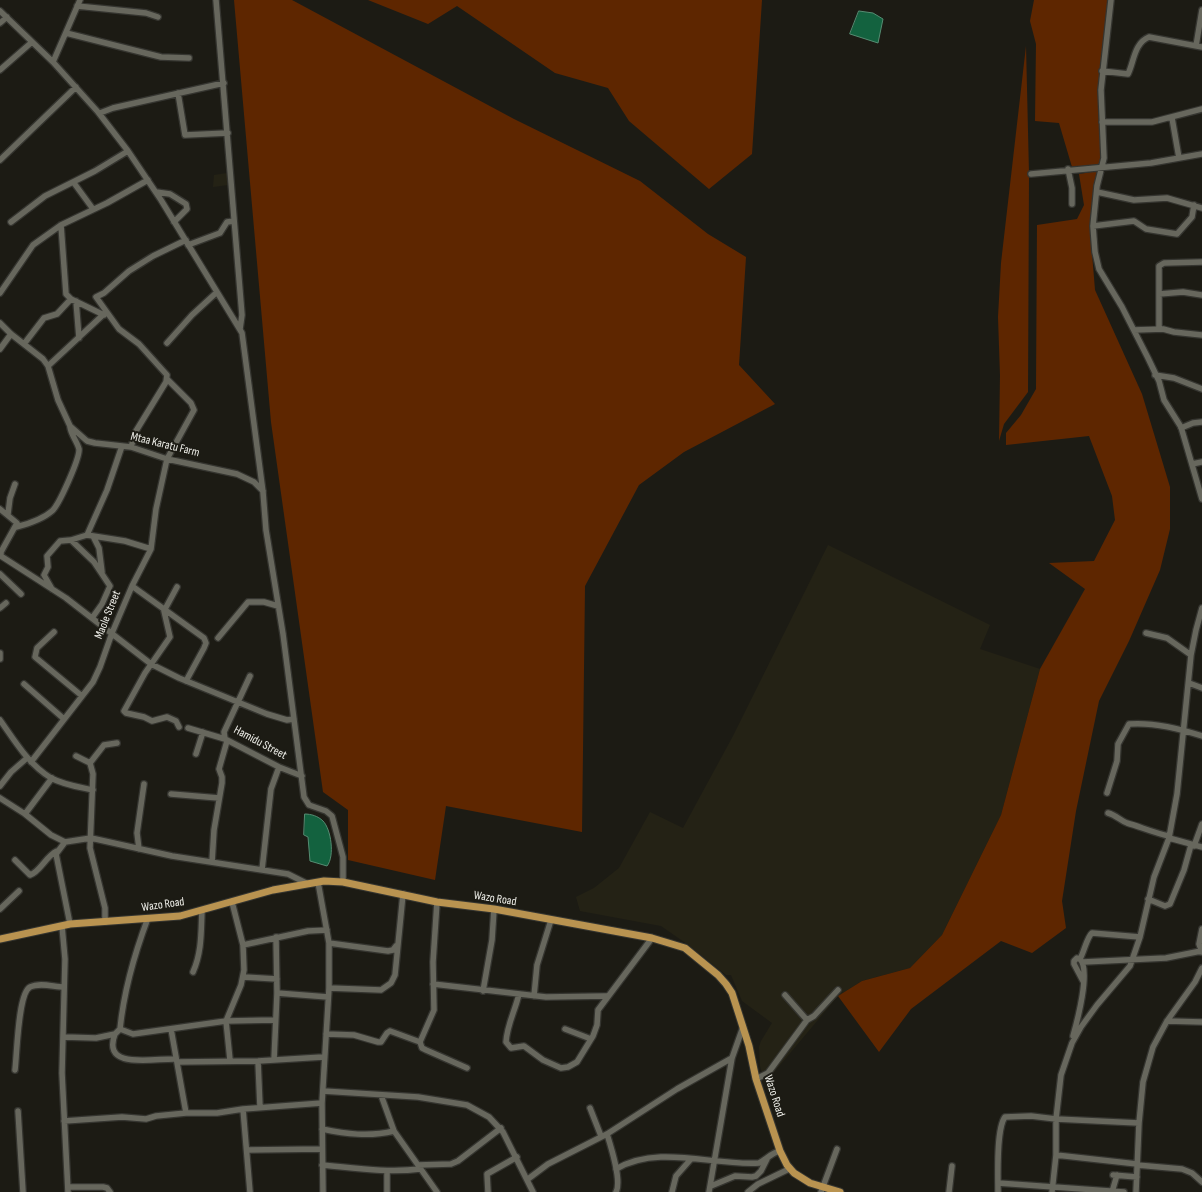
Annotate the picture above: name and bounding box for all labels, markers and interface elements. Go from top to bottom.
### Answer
street label: Mtaa Karatu Farm [129,429,201,461]
street label: Maole Street [92,589,124,641]
street label: Hamidu Street [231,723,289,763]
street label: Wazo Road [473,889,517,909]
street label: Wazo Road [141,895,185,915]
street label: Wazo Road [760,1073,788,1119]

